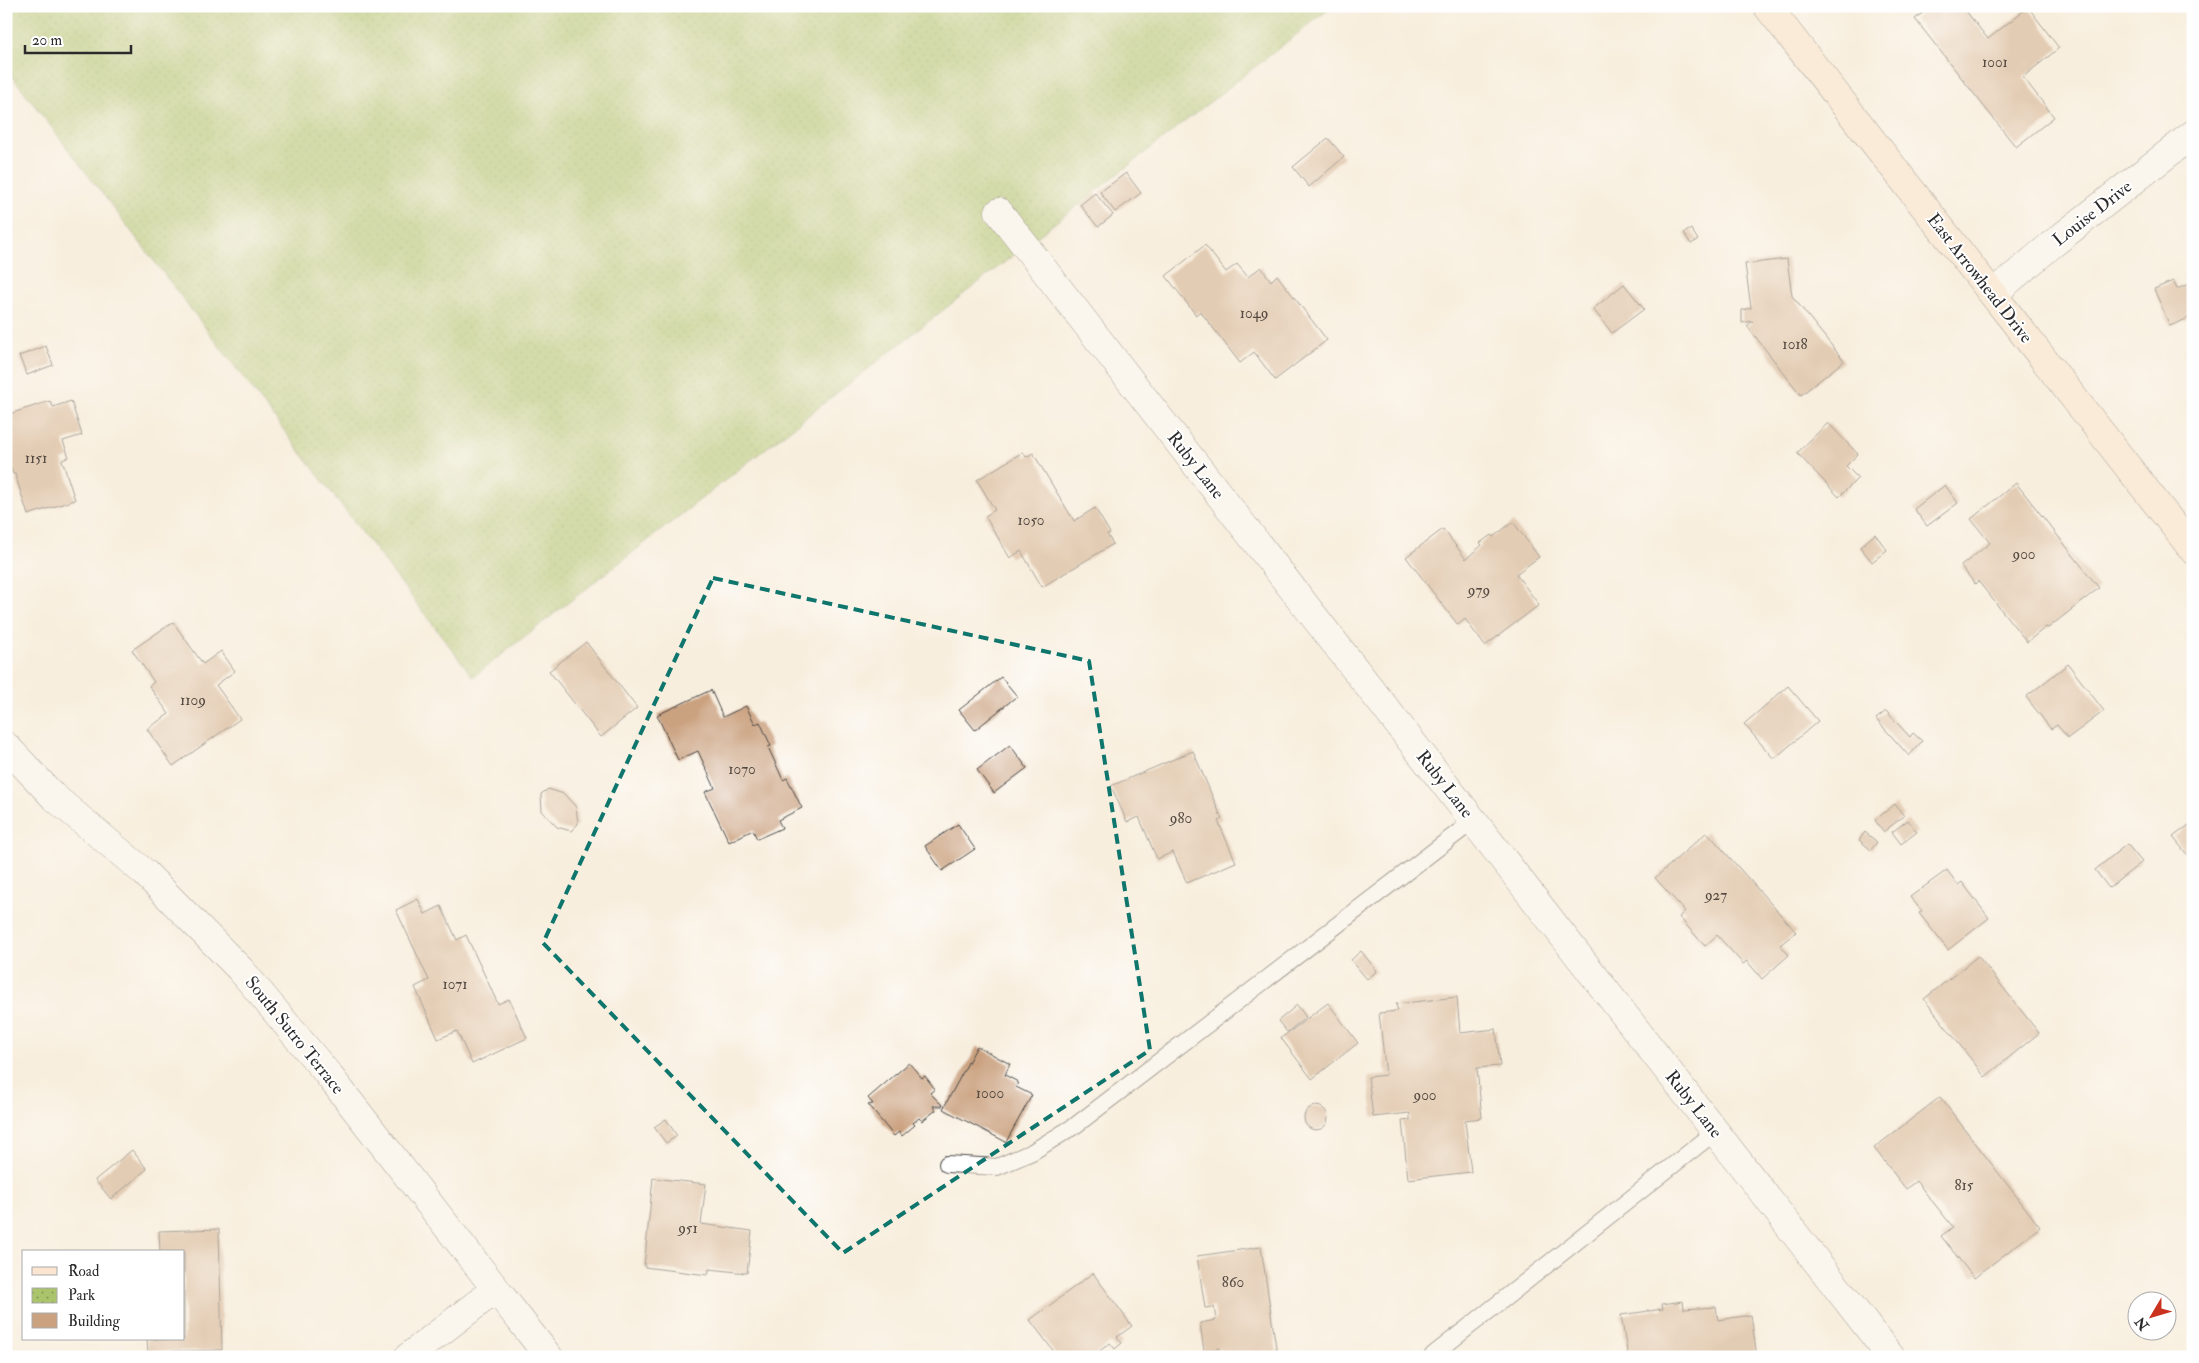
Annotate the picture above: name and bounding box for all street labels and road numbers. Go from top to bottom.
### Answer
street label: Louise Drive [2048,175,2137,252]
street label: East Arrowhead Drive [1922,209,2038,348]
street label: Ruby Lane [1162,427,1229,504]
street label: Ruby Lane [1411,746,1478,823]
street label: South Sutro Terrace [240,972,350,1099]
street label: Ruby Lane [1660,1066,1727,1143]

